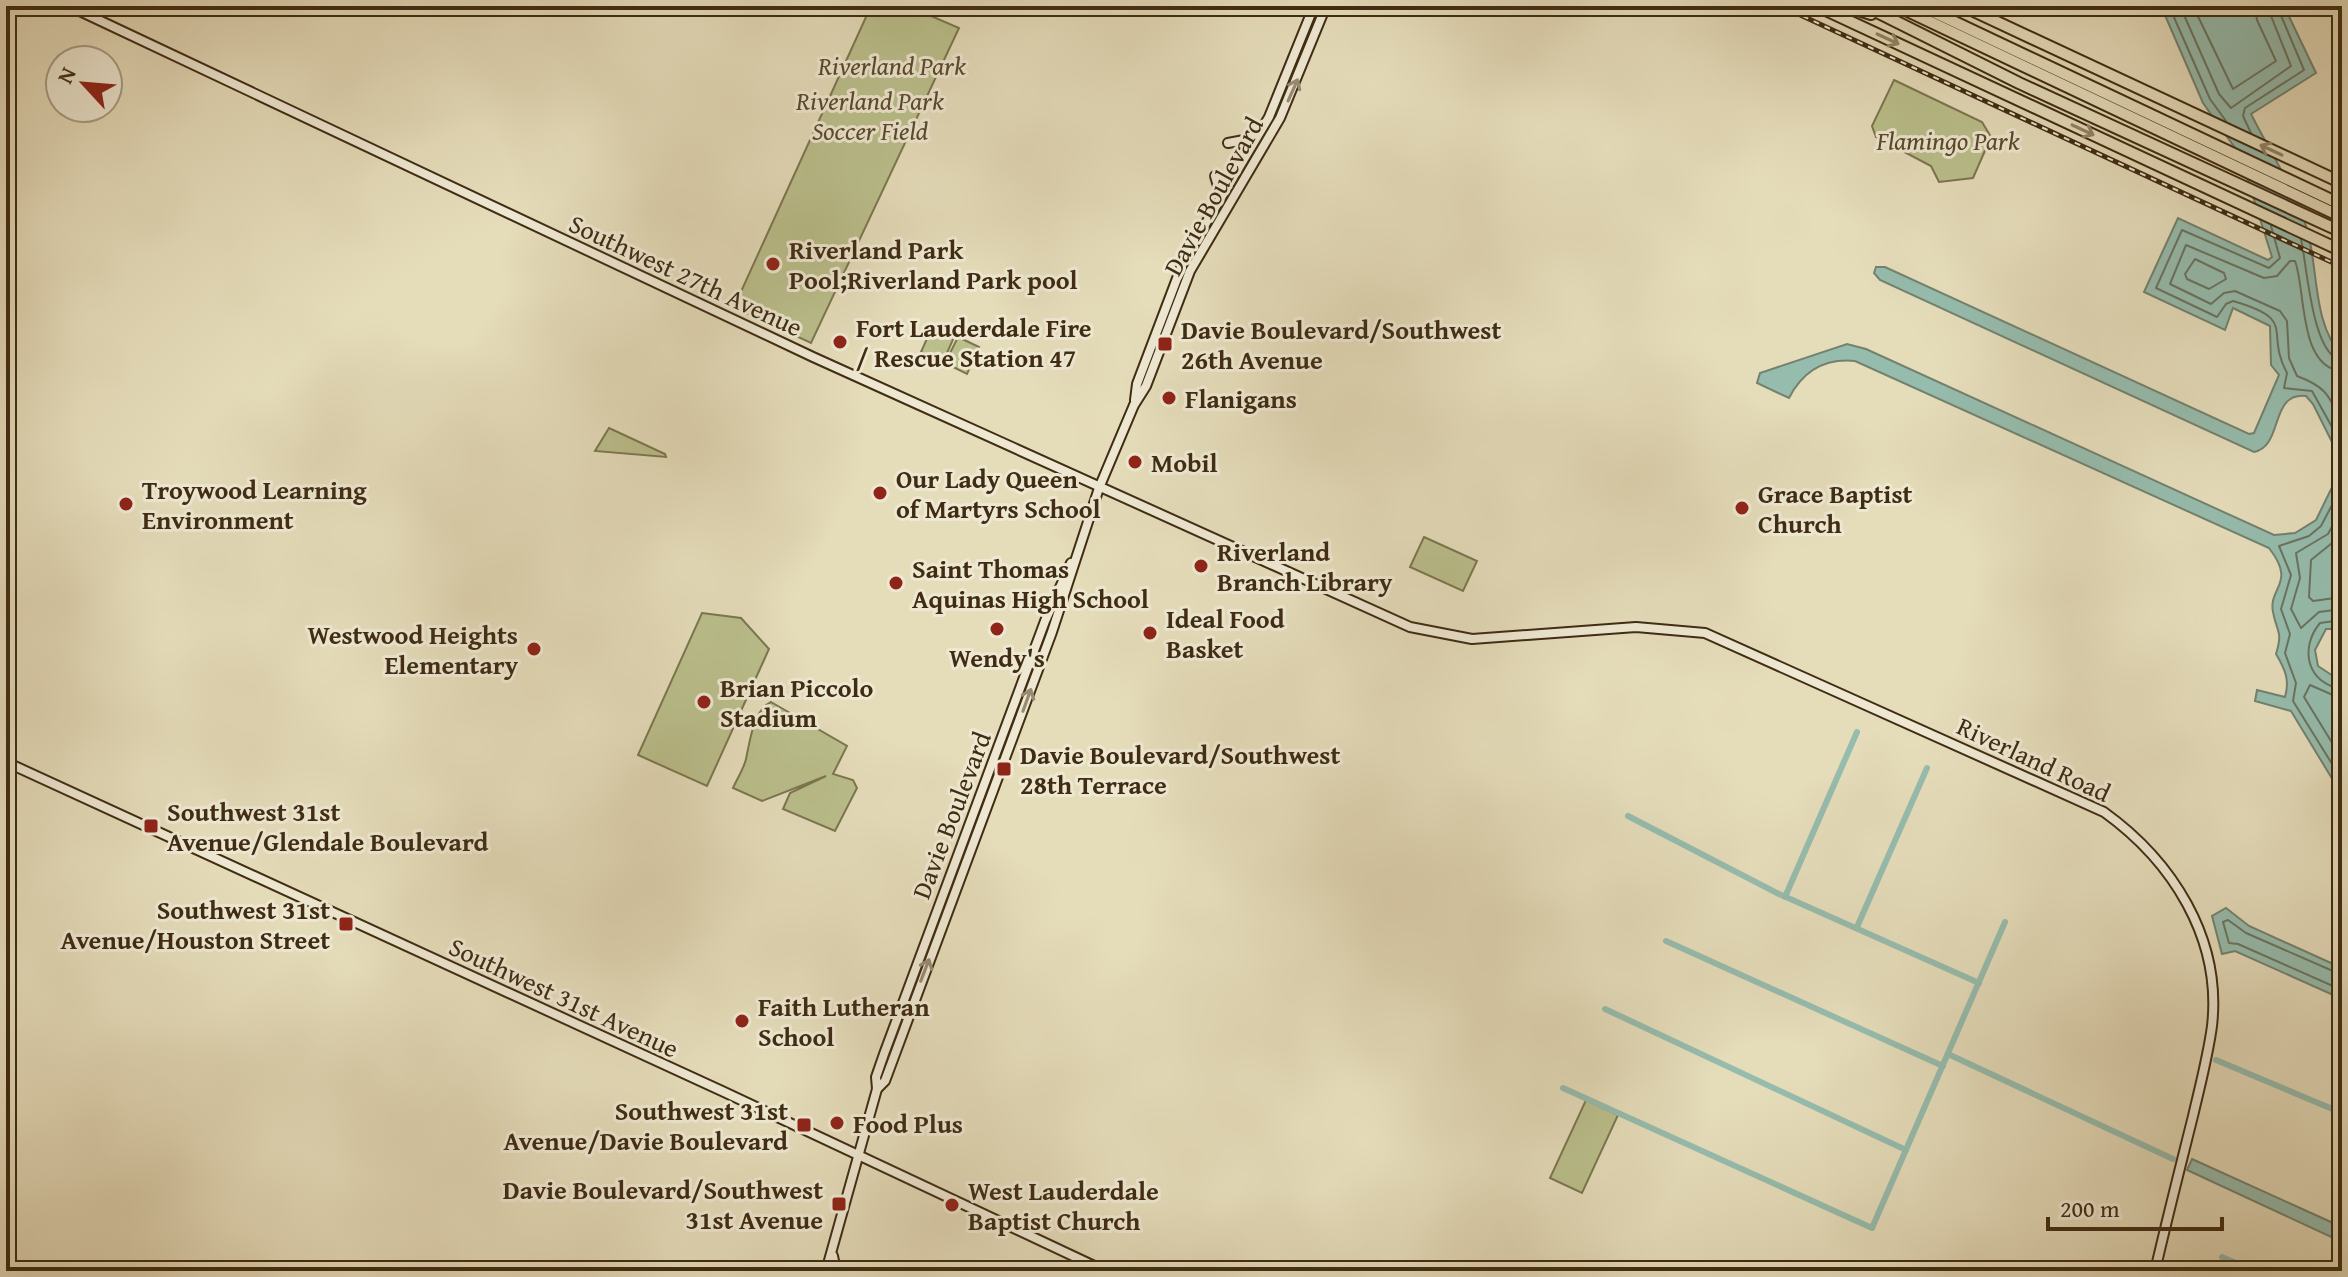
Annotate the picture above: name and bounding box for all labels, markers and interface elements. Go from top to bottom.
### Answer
one-way arrow [1876,32,1900,47]
north arrow [44,44,124,124]
park label: Riverland Park [817,46,966,85]
text: N [48,61,84,89]
one-way arrow [1286,78,1301,102]
park label: Riverland Park Soccer Field [795,81,944,150]
street label: Davie Boulevard [1153,109,1273,283]
park label: Flamingo Park [1875,121,2020,160]
one-way arrow [2070,123,2094,138]
one-way arrow [2260,142,2284,157]
street label: Southwest 27th Avenue [563,204,809,346]
place label: Riverland Park Pool;Riverland Park pool [789,230,1078,299]
marker: Riverland Park Pool;Riverland Park pool [764,255,782,273]
place label: Fort Lauderdale Fire / Rescue Station 47 [856,308,1092,377]
place label: Davie Boulevard/Southwest 26th Avenue [1181,310,1501,379]
marker: Fort Lauderdale Fire / Rescue Station 47 [831,333,849,351]
marker: Davie Boulevard/Southwest 26th Avenue [1156,335,1174,353]
place label: Flanigans [1185,379,1297,418]
marker: Flanigans [1160,389,1178,407]
place label: Mobil [1151,443,1218,482]
marker: Mobil [1126,453,1144,471]
place label: Our Lady Queen of Martyrs School [896,459,1101,528]
place label: Troywood Learning Environment [142,470,367,539]
place label: Grace Baptist Church [1758,474,1913,543]
marker: Our Lady Queen of Martyrs School [871,484,889,502]
marker: Troywood Learning Environment [117,495,135,513]
marker: Grace Baptist Church [1733,499,1751,517]
place label: Riverland Branch Library [1217,532,1393,601]
place label: Saint Thomas Aquinas High School [912,549,1149,618]
marker: Riverland Branch Library [1192,557,1210,575]
marker: Saint Thomas Aquinas High School [887,574,905,592]
place label: Ideal Food Basket [1166,599,1285,668]
place label: Westwood Heights Elementary [308,615,519,684]
marker: Wendy's [988,620,1006,638]
marker: Ideal Food Basket [1141,624,1159,642]
place label: Wendy's [949,638,1045,677]
marker: Westwood Heights Elementary [525,640,543,658]
place label: Brian Piccolo Stadium [720,668,874,737]
one-way arrow [1021,689,1035,713]
marker: Brian Piccolo Stadium [695,693,713,711]
street label: Riverland Road [1951,706,2117,812]
street label: Davie Boulevard [901,726,1001,904]
place label: Davie Boulevard/Southwest 28th Terrace [1020,735,1340,804]
marker: Davie Boulevard/Southwest 28th Terrace [995,760,1013,778]
place label: Southwest 31st Avenue/Glendale Boulevard [167,792,489,861]
marker: Southwest 31st Avenue/Glendale Boulevard [142,817,160,835]
place label: Southwest 31st Avenue/Houston Street [61,890,330,959]
marker: Southwest 31st Avenue/Houston Street [337,915,355,933]
street label: Southwest 31st Avenue [443,927,685,1067]
one-way arrow [919,958,933,982]
place label: Faith Lutheran School [758,987,930,1056]
marker: Faith Lutheran School [733,1012,751,1030]
place label: Southwest 31st Avenue/Davie Boulevard [504,1091,788,1160]
place label: Food Plus [853,1104,963,1143]
marker: Food Plus [828,1114,846,1132]
marker: Southwest 31st Avenue/Davie Boulevard [795,1116,813,1134]
place label: Davie Boulevard/Southwest 31st Avenue [503,1170,823,1239]
place label: West Lauderdale Baptist Church [968,1171,1159,1240]
scale bar [2048,1181,2222,1231]
text: 200 m [2060,1191,2120,1226]
marker: Davie Boulevard/Southwest 31st Avenue [830,1195,848,1213]
marker: West Lauderdale Baptist Church [943,1196,961,1214]

